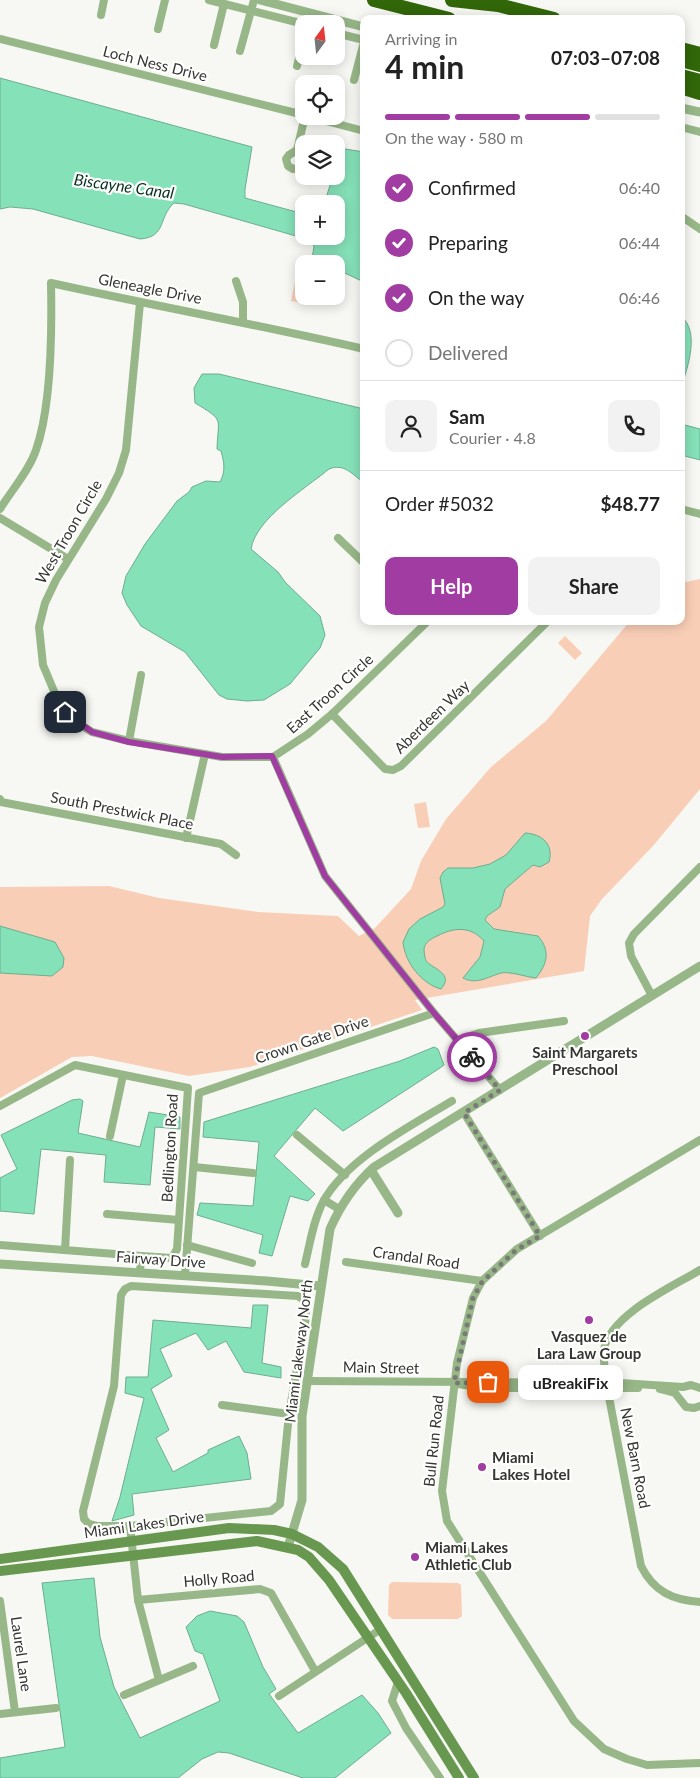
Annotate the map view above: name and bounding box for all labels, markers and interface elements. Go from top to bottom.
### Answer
north arrow [295,15,345,65]
map controls [295,15,345,305]
text: Arriving in [385,29,458,48]
street label: Loch Ness Drive [101,41,209,85]
text: 07:03–07:08 [551,46,660,69]
text: 4 min [385,47,464,86]
button: locate [295,75,345,125]
text: On the way · 580 m [385,128,523,147]
button: layers [295,135,345,185]
water label: Biscayne Canal [73,169,176,202]
icon: check [385,174,413,202]
text: Confirmed [428,176,516,199]
text: 06:40 [619,178,660,197]
button: + [295,195,345,245]
icon: check [385,229,413,257]
text: Preparing [428,231,508,254]
text: 06:44 [619,233,660,252]
button: − [295,255,345,305]
street label: Gleneagle Drive [97,269,203,307]
icon: check [385,284,413,312]
text: On the way [428,286,524,309]
text: 06:46 [619,288,660,307]
text: Delivered [428,341,508,364]
button: person [385,400,437,452]
button: phone [608,400,660,452]
text: Sam [449,405,485,428]
text: Courier · 4.8 [449,428,536,447]
street label: West Troon Circle [31,476,105,587]
text: Order #5032 [385,492,494,515]
text: $48.77 [600,492,660,515]
button: Help [385,557,518,615]
button: Share [528,557,660,615]
street label: East Troon Circle [282,650,376,737]
street label: Aberdeen Way [390,676,473,757]
pin [44,691,86,733]
icon: home [51,698,79,726]
street label: South Prestwick Place [49,787,195,833]
street label: Crown Gate Drive [253,1011,371,1067]
marker: Saint Margarets Preschool [579,1030,591,1042]
courier [447,1032,497,1082]
icon: bike [458,1043,486,1071]
place label: Saint Margarets Preschool [532,1043,638,1078]
street label: Bedlington Road [157,1093,181,1203]
street label: Crandal Road [371,1242,461,1272]
street label: Fairway Drive [116,1247,207,1271]
street label: Miami Lakeway North [280,1278,316,1423]
marker: Vasquez de Lara Law Group [583,1314,595,1326]
place label: Vasquez de Lara Law Group [537,1327,641,1362]
street label: Main Street [343,1357,420,1377]
pin [467,1361,509,1403]
callout: uBreakiFix [518,1364,623,1400]
icon: bag [474,1368,502,1396]
text: uBreakiFix [533,1373,608,1392]
street label: Bull Run Road [419,1394,447,1487]
street label: New Barn Road [617,1406,655,1510]
place label: Miami Lakes Hotel [492,1448,570,1483]
marker: Miami Lakes Hotel [476,1461,488,1473]
street label: Miami Lakes Drive [83,1507,205,1541]
place label: Miami Lakes Athletic Club [424,1538,512,1573]
marker: Miami Lakes Athletic Club [409,1551,421,1563]
street label: Holly Road [183,1566,255,1590]
street label: Laurel Lane [8,1615,36,1693]

